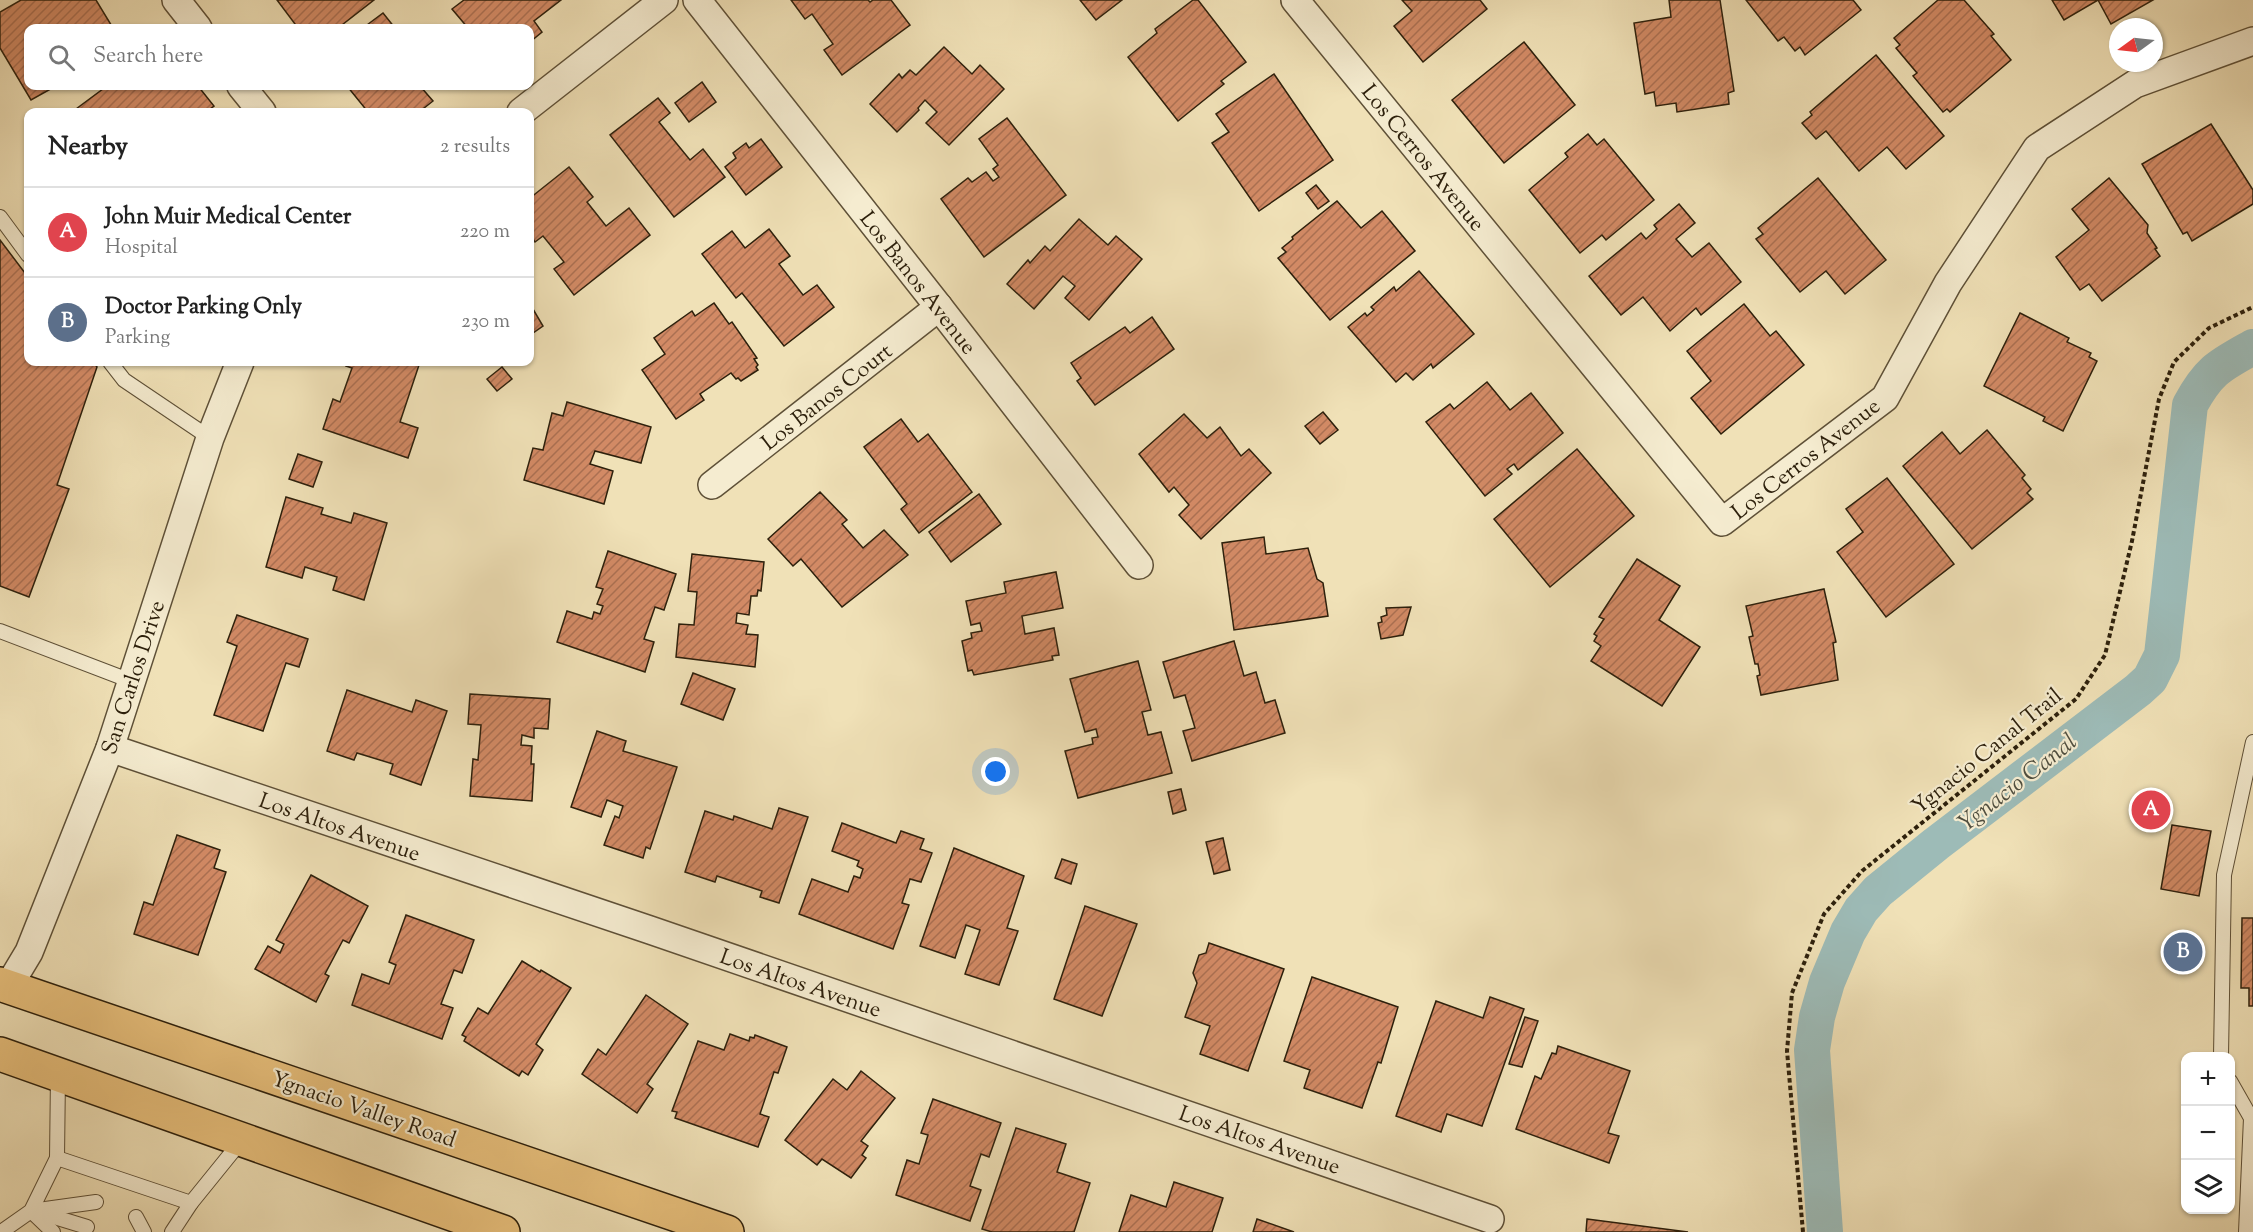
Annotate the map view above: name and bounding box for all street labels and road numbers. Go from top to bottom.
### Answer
street label: Los Cerros Avenue [1352,78,1491,239]
street label: Los Banos Avenue [850,205,983,362]
street label: Los Banos Court [756,337,900,460]
street label: Los Cerros Avenue [1726,392,1888,529]
street label: San Carlos Drive [95,597,175,759]
street label: Ygnacio Canal Trail [1906,681,2066,819]
street label: Los Altos Avenue [254,786,424,871]
street label: Los Altos Avenue [715,942,885,1027]
street label: Ygnacio Valley Road [266,1064,460,1157]
street label: Los Altos Avenue [1174,1099,1344,1184]

